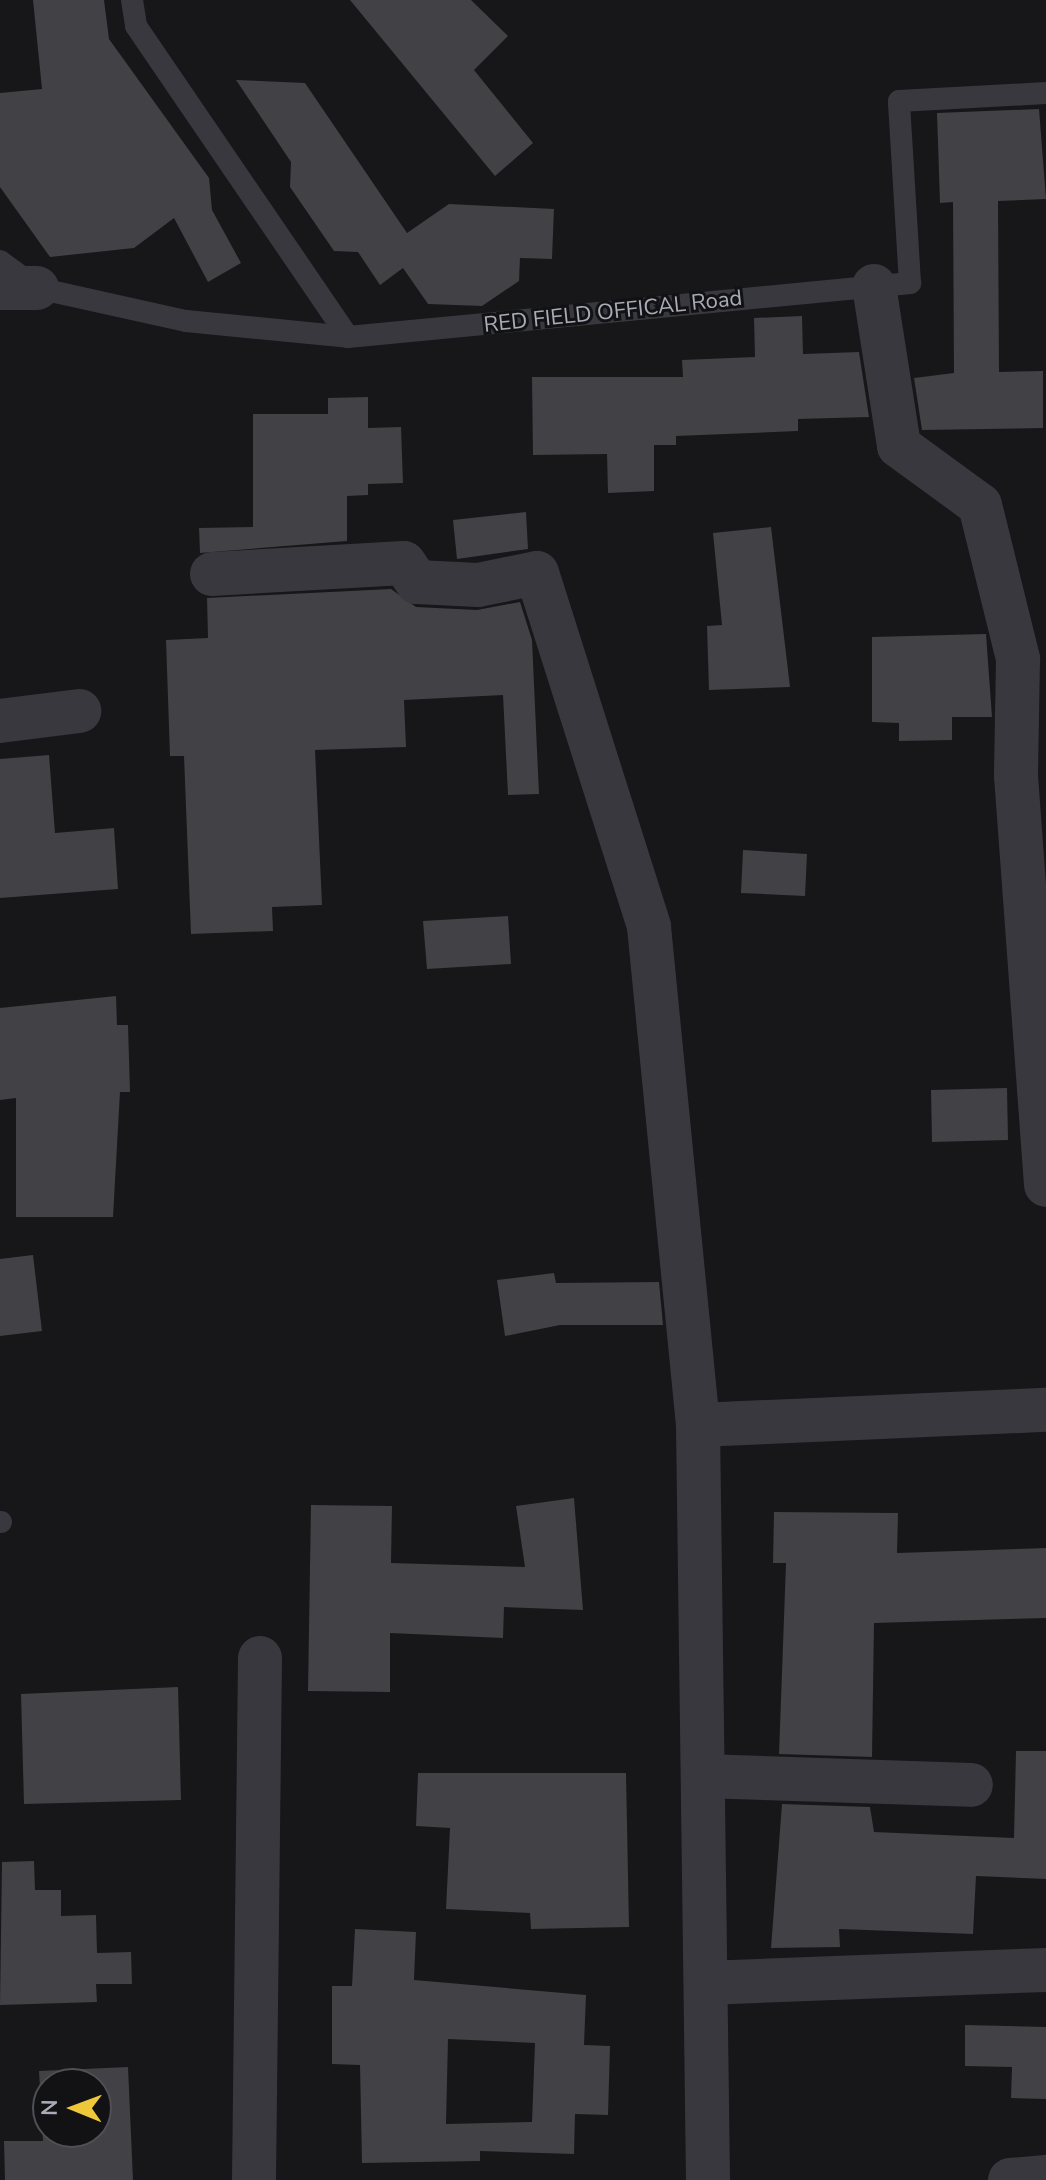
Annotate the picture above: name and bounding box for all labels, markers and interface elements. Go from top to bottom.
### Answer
street label: RED FIELD OFFICAL Road [482,285,744,339]
north arrow [32,2068,112,2148]
text: N [35,2099,65,2116]

